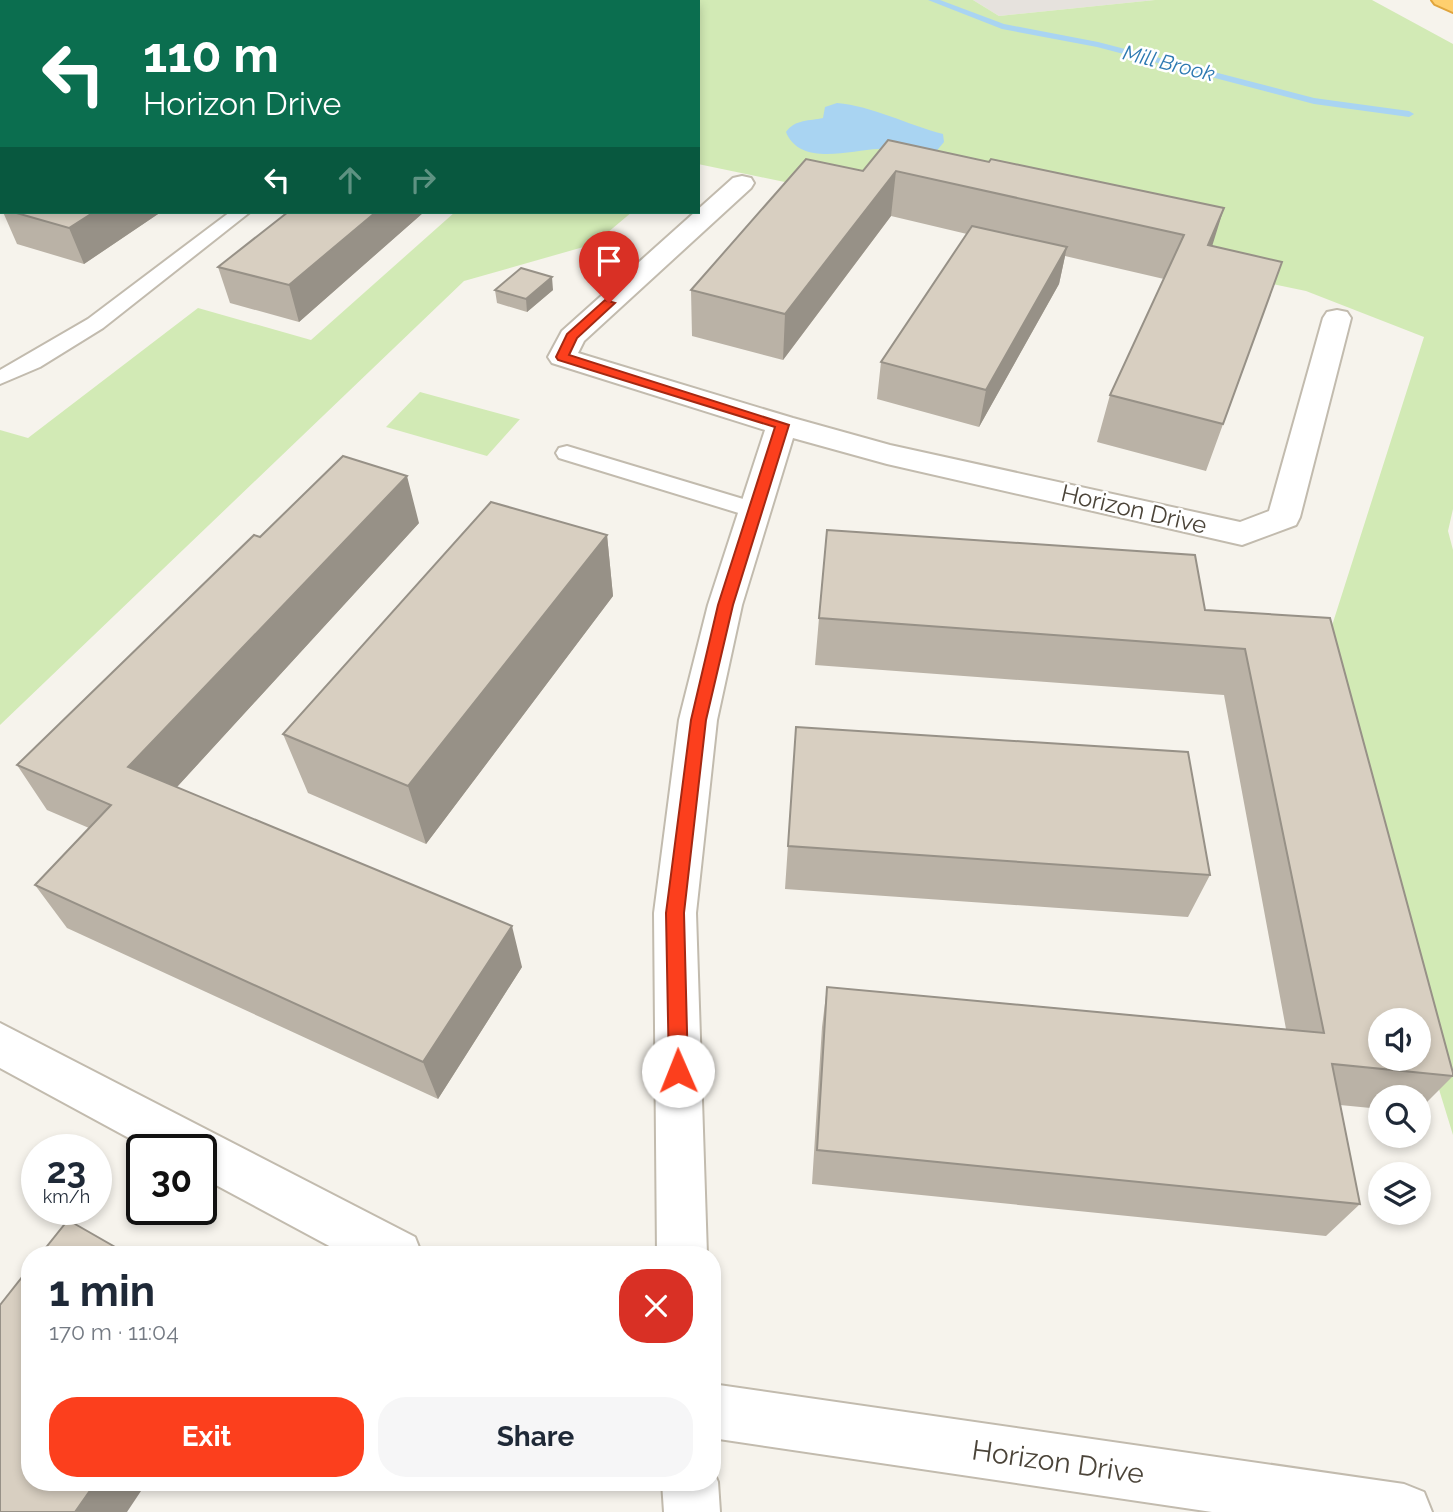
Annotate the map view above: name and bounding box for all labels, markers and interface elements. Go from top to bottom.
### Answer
text: 110 m [143,26,279,83]
icon: left [28,28,119,119]
water label: Mill Brook [1121,40,1217,86]
text: Horizon Drive [143,85,341,122]
icon: left [258,161,296,199]
icon: ahead [331,161,369,199]
icon: right [404,161,442,199]
pin [579,231,639,303]
icon: arrive [590,242,628,280]
street label: Horizon Drive [1058,478,1210,540]
map controls [1368,1008,1431,1225]
button: sound [1368,1008,1431,1071]
position arrow [641,1034,715,1108]
button: search [1368,1085,1431,1148]
speed limit sign: 30 [126,1134,217,1225]
text: 23 [47,1150,86,1191]
button: layers [1368,1162,1431,1225]
text: km/h [43,1186,90,1207]
text: 1 min [49,1267,155,1316]
button: close [619,1269,693,1343]
text: 170 m · 11:04 [49,1318,179,1345]
button: Exit [49,1397,364,1477]
button: Share [378,1397,693,1477]
street label: Horizon Drive [970,1434,1146,1490]

